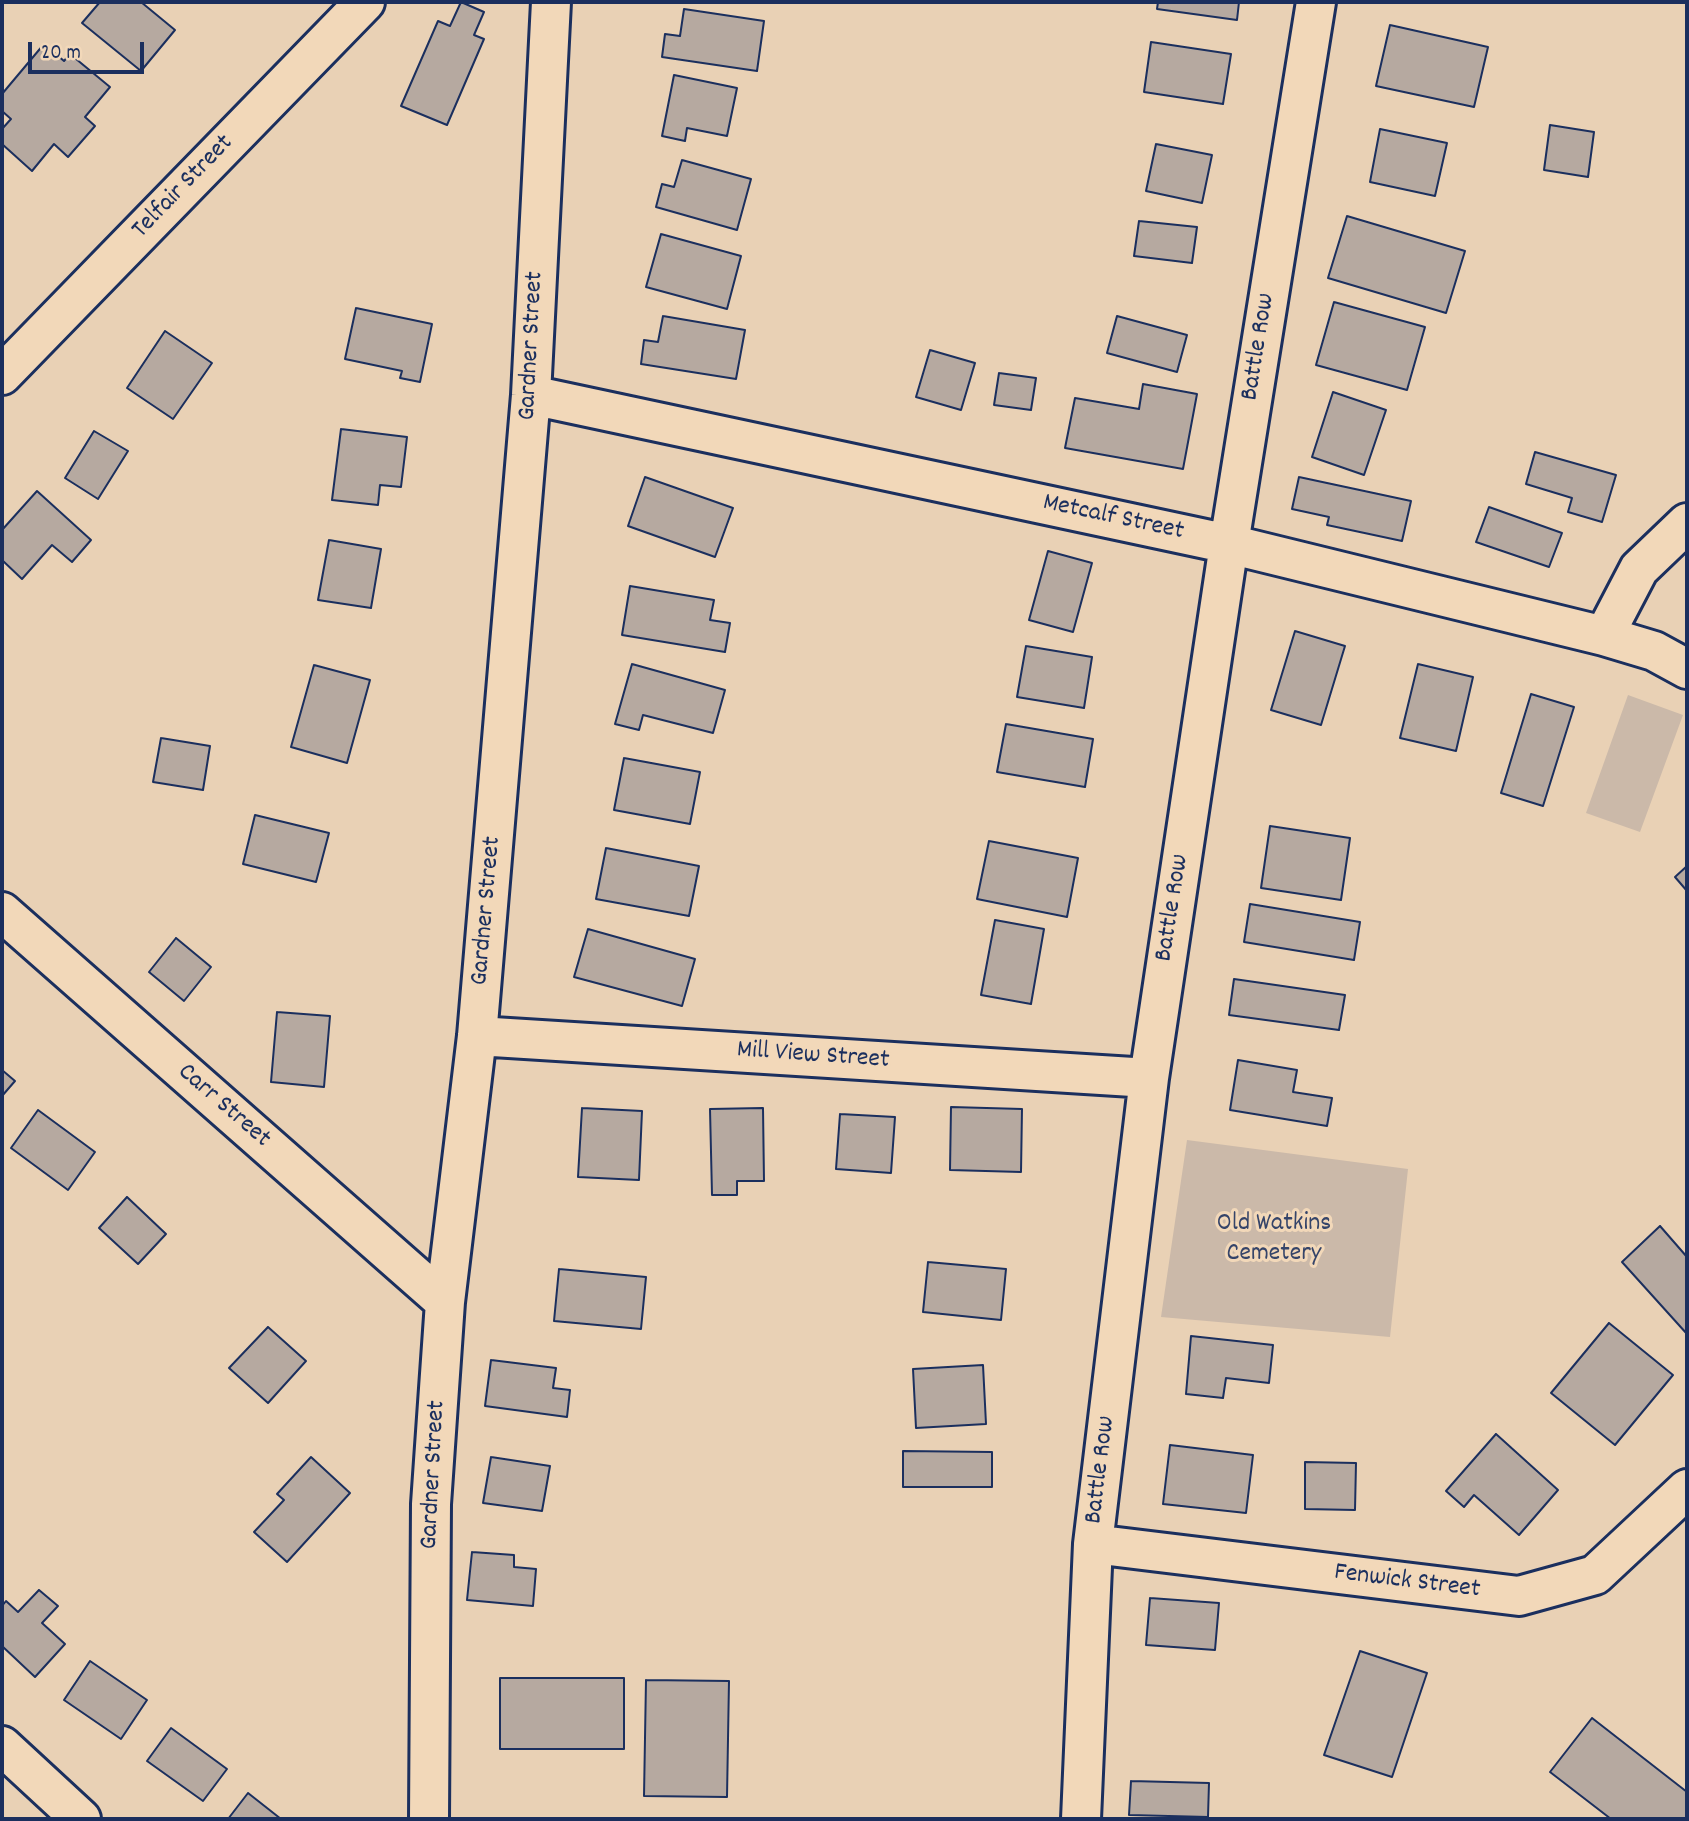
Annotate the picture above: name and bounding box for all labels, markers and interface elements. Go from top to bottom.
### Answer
scale bar [32,28,147,72]
text: 20 m [41,39,81,69]
street label: Telfair Street [127,129,241,247]
street label: Gardner Street [514,271,552,421]
street label: Battle Row [1236,291,1284,403]
street label: Metcalf Street [1040,489,1186,549]
street label: Gardner Street [466,835,510,987]
street label: Battle Row [1150,852,1198,964]
street label: Mill View Street [736,1036,890,1078]
street label: Carr Street [170,1058,276,1156]
park label: Old Watkins Cemetery [1217,1209,1331,1270]
street label: Gardner Street [416,1400,454,1550]
street label: Battle Row [1080,1414,1124,1526]
street label: Fenwick Street [1332,1559,1482,1607]

